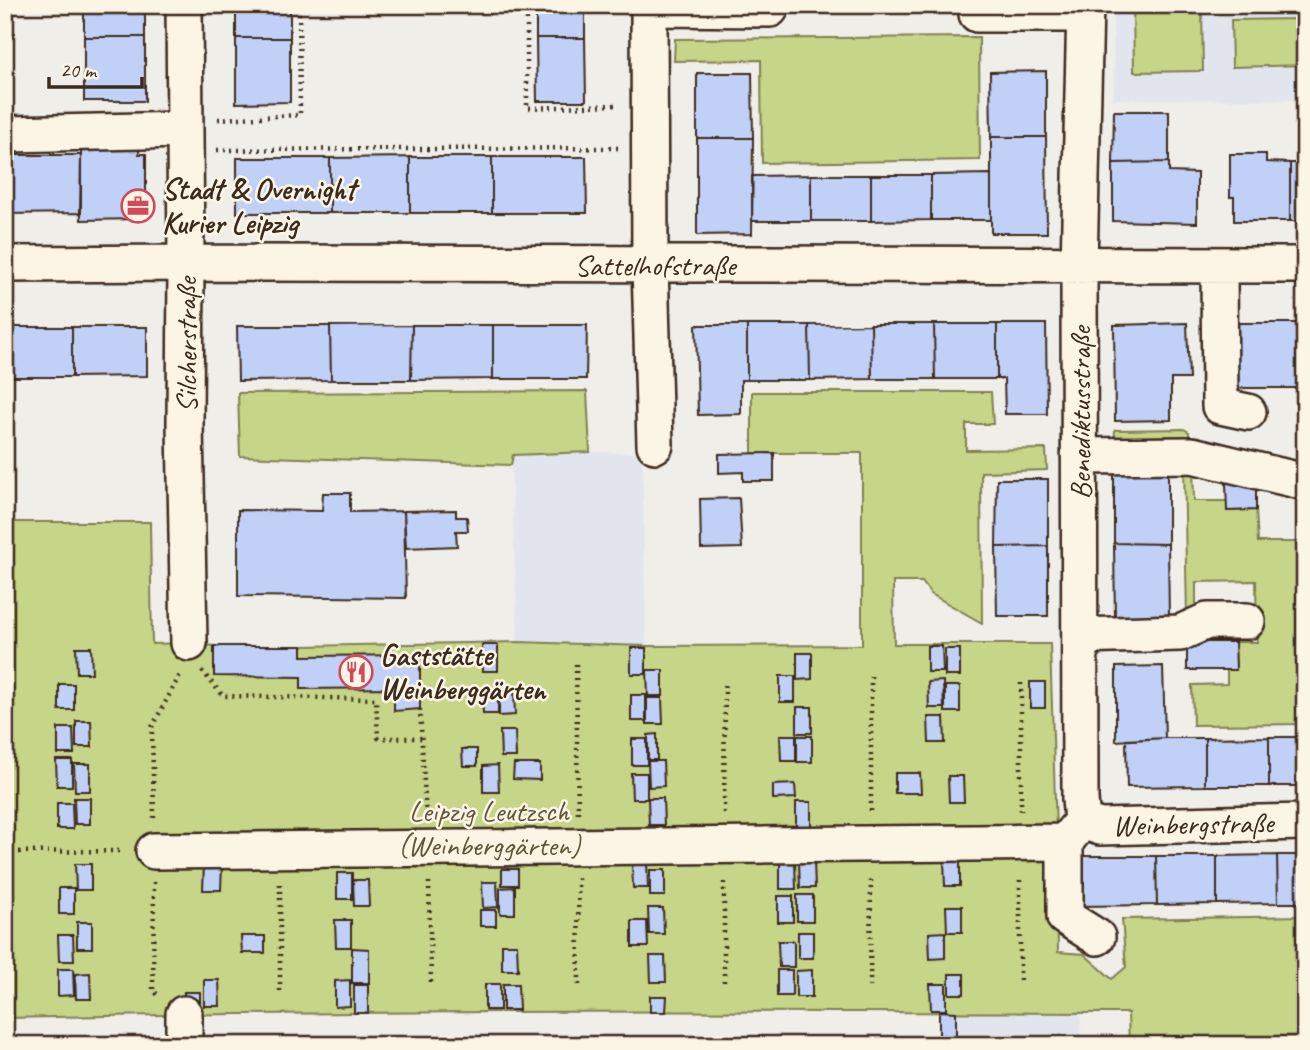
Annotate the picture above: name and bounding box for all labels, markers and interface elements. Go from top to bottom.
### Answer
scale bar [49,46,142,90]
text: 20 m [60,57,98,83]
place label: Stadt & Overnight Kurier Leipzig [162,170,360,242]
office icon: Stadt & Overnight Kurier Leipzig [119,187,157,225]
street label: Sattelhofstraße [574,246,738,284]
street label: Silcherstraße [167,275,205,413]
street label: Benediktusstraße [1061,324,1099,499]
place label: Gaststätte Weinberggärten [380,636,547,708]
restaurant icon: Gaststätte Weinberggärten [337,653,375,691]
park label: Leipzig Leutzsch (Weinberggärten) [398,792,582,864]
street label: Weinbergstraße [1112,804,1276,844]

